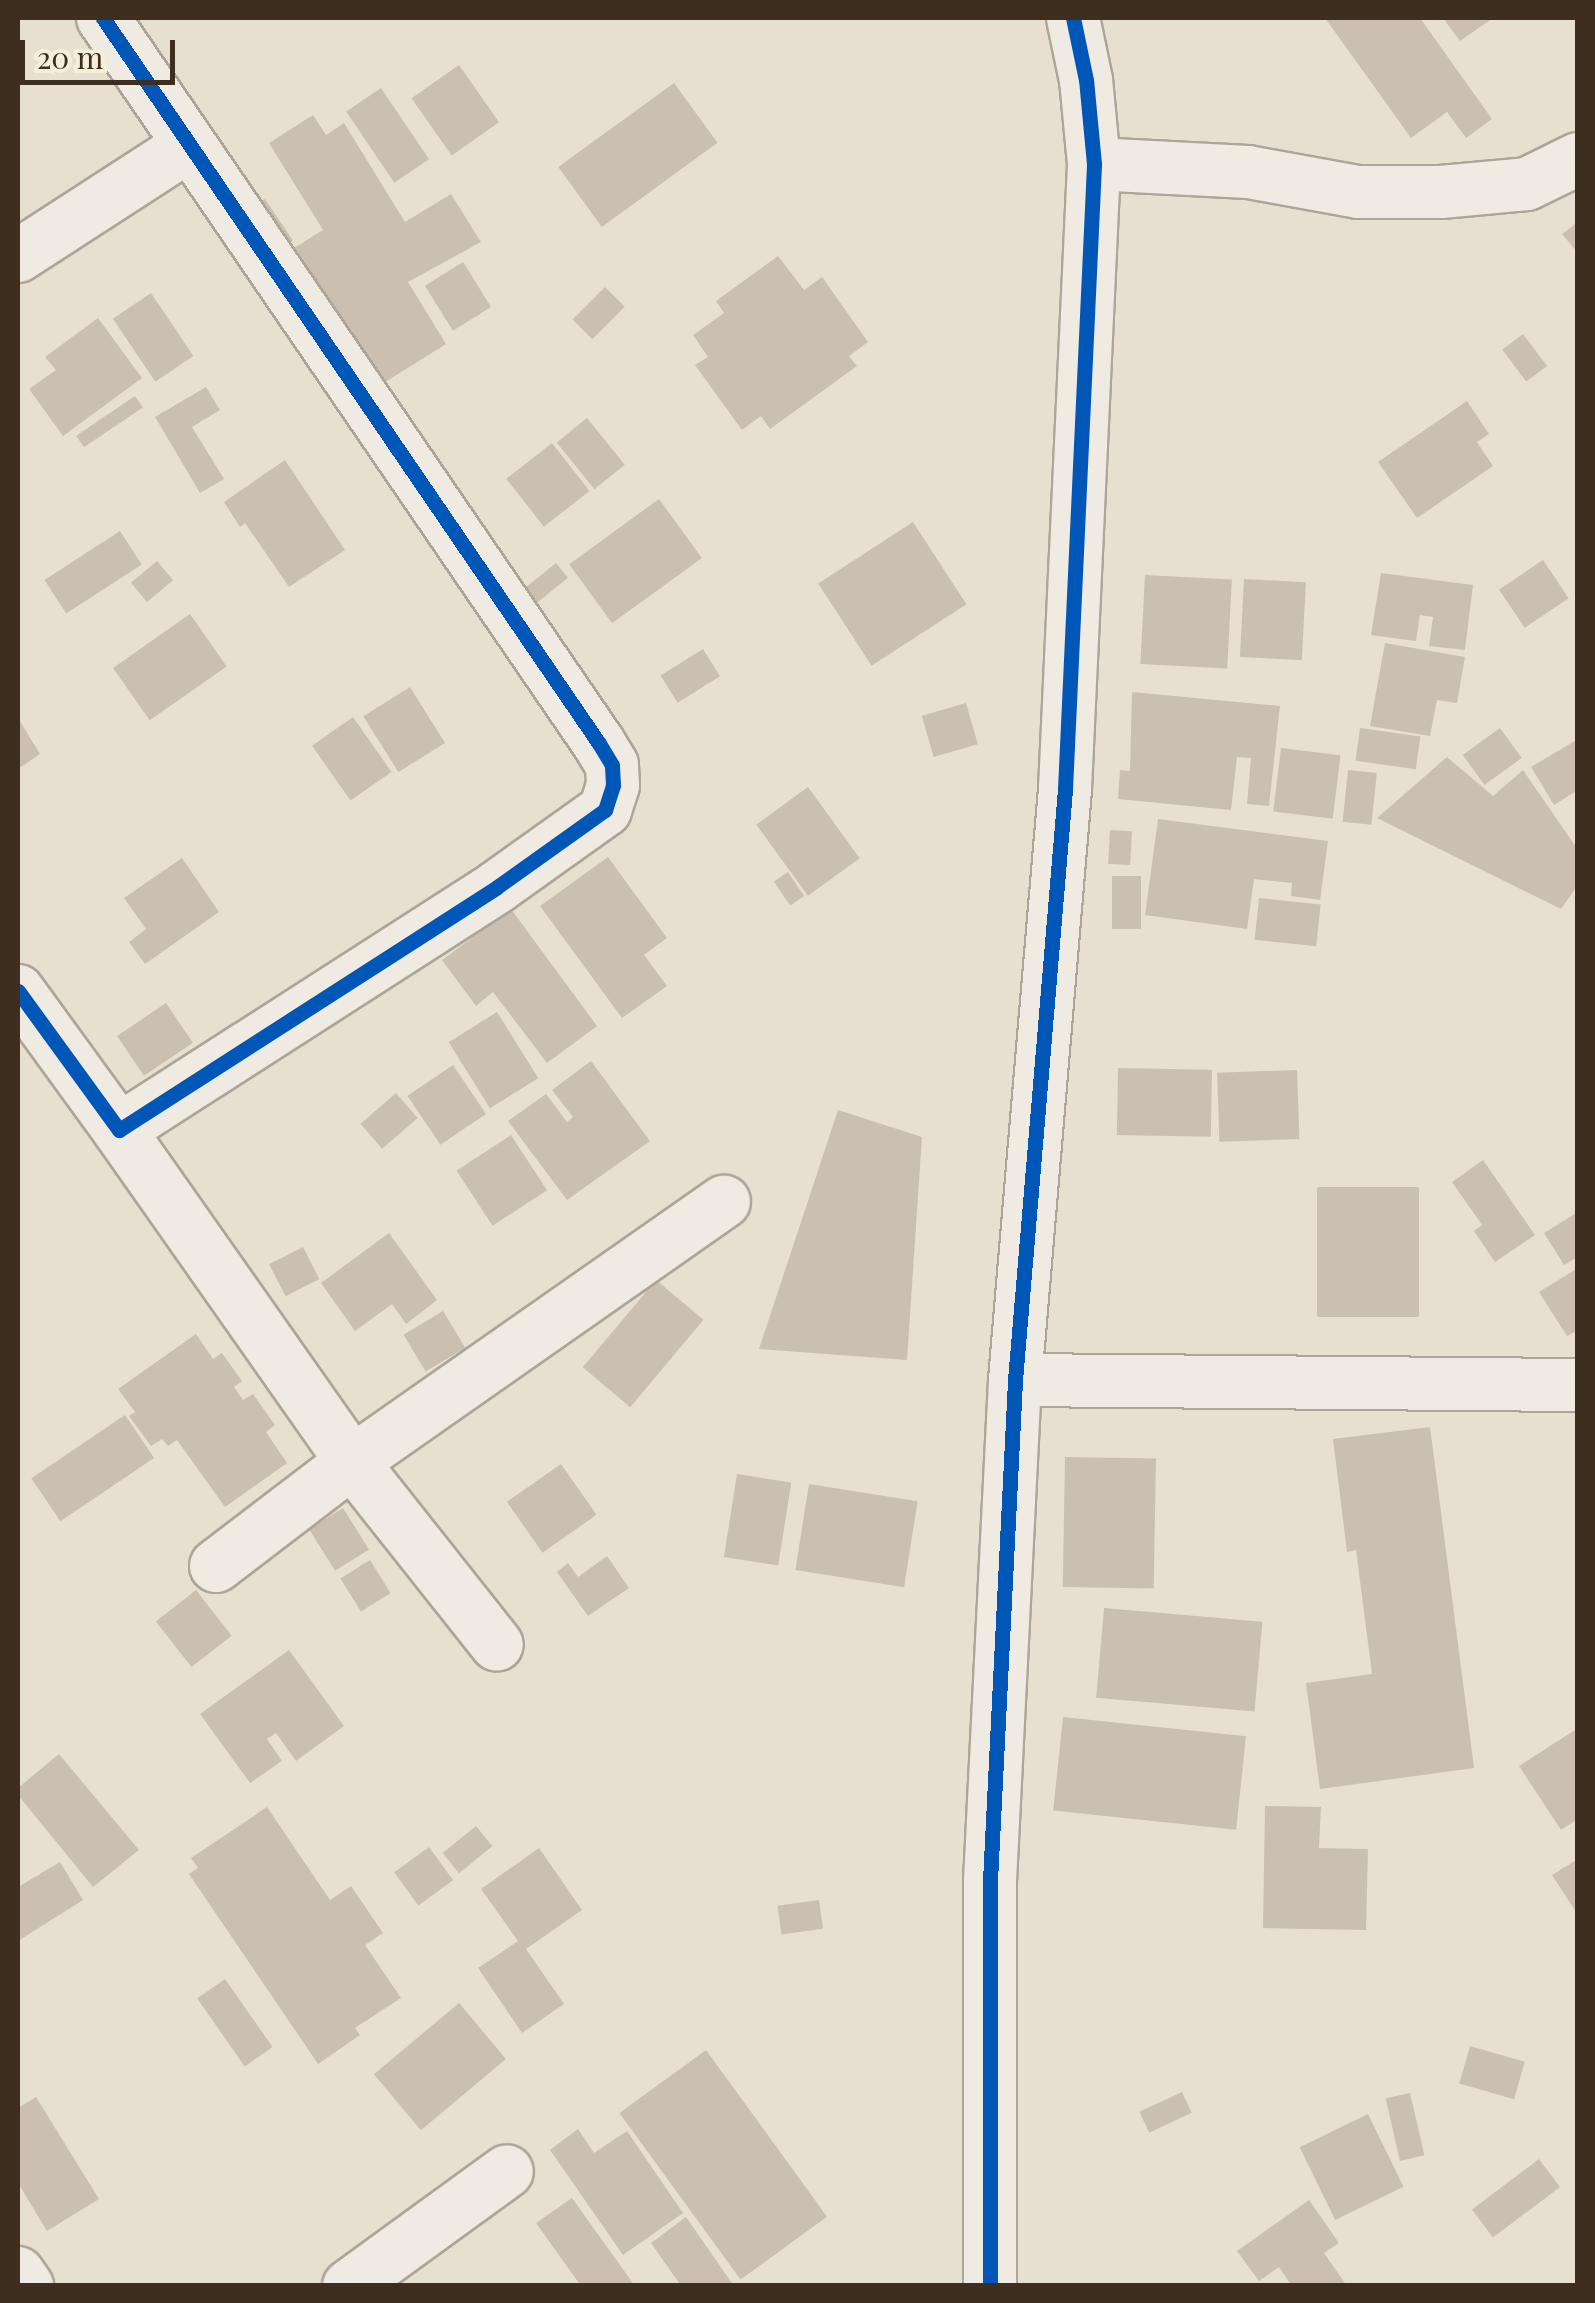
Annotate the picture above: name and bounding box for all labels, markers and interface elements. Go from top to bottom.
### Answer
scale bar [25,20,180,82]
text: 20 m [37,37,103,77]

